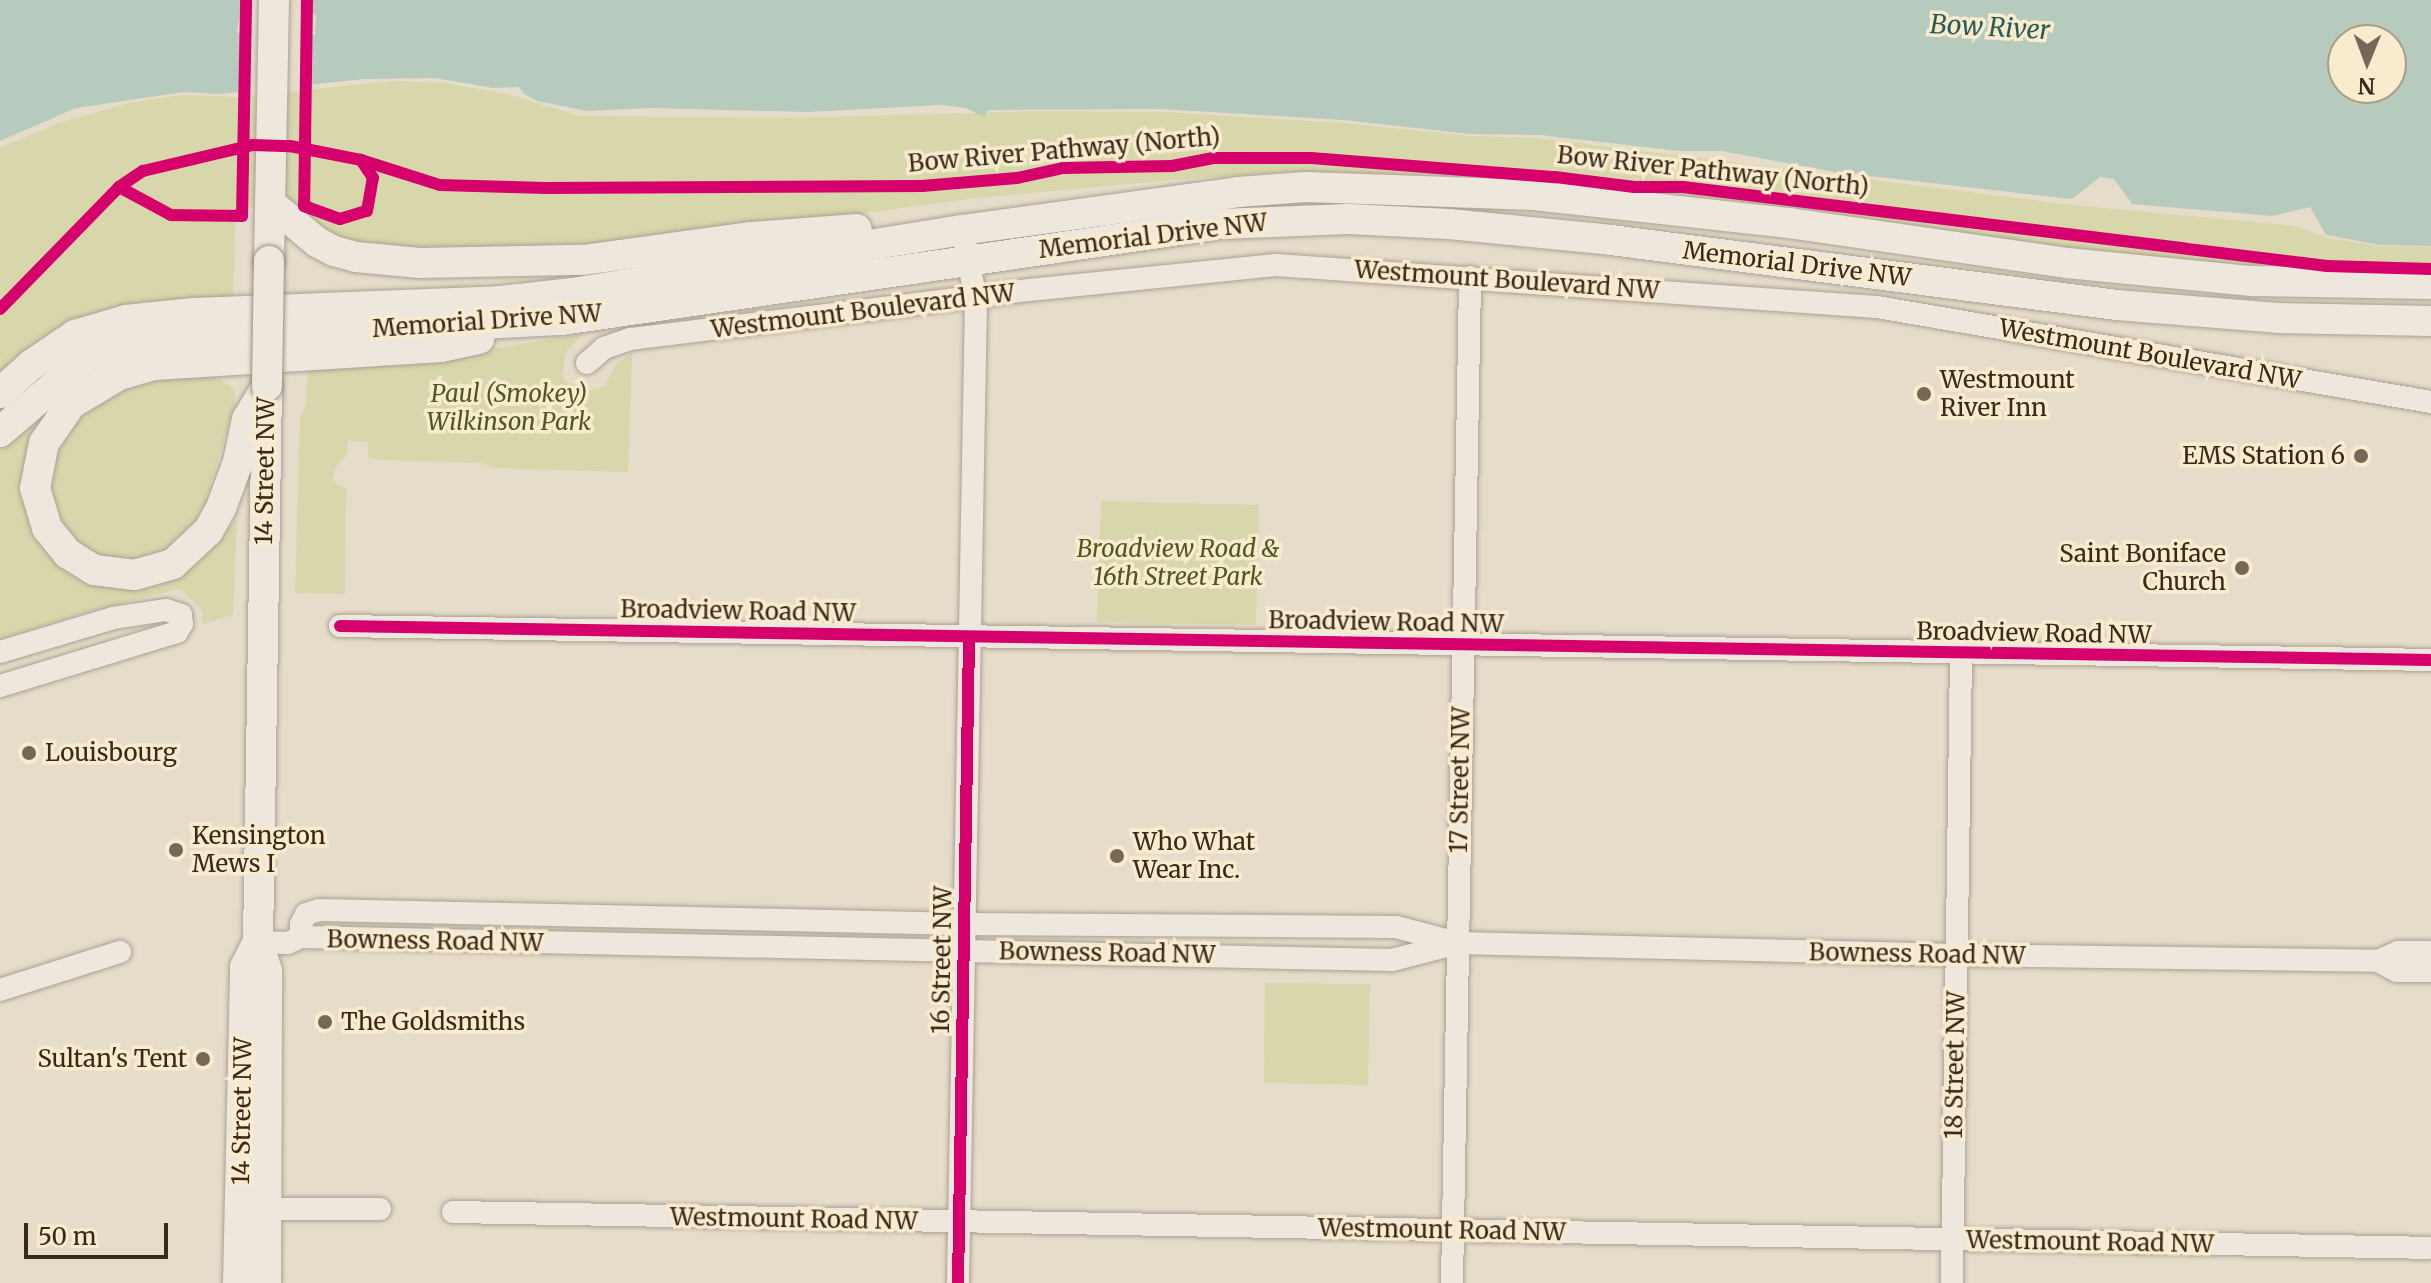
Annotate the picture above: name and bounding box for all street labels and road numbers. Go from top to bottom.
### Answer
street label: Bow River Pathway (North) [907,122,1221,178]
street label: Bow River Pathway (North) [1556,140,1870,202]
street label: Memorial Drive NW [1037,208,1269,264]
street label: Memorial Drive NW [1681,236,1913,292]
street label: Westmount Boulevard NW [1353,255,1661,305]
street label: Westmount Boulevard NW [709,278,1017,344]
street label: Memorial Drive NW [371,299,603,343]
street label: Westmount Boulevard NW [1997,313,2303,395]
street label: 14 Street NW [249,397,281,545]
street label: Broadview Road NW [620,595,856,627]
street label: Broadview Road NW [1268,606,1504,638]
street label: Broadview Road NW [1916,617,2152,649]
street label: 17 Street NW [1444,706,1476,854]
street label: 16 Street NW [926,886,958,1034]
street label: Bowness Road NW [326,925,544,957]
street label: Bowness Road NW [998,937,1216,969]
street label: Bowness Road NW [1808,938,2026,970]
street label: 18 Street NW [1939,991,1971,1139]
street label: 14 Street NW [226,1037,258,1185]
street label: Westmount Road NW [670,1202,918,1236]
street label: Westmount Road NW [1318,1213,1566,1247]
street label: Westmount Road NW [1966,1225,2214,1259]

